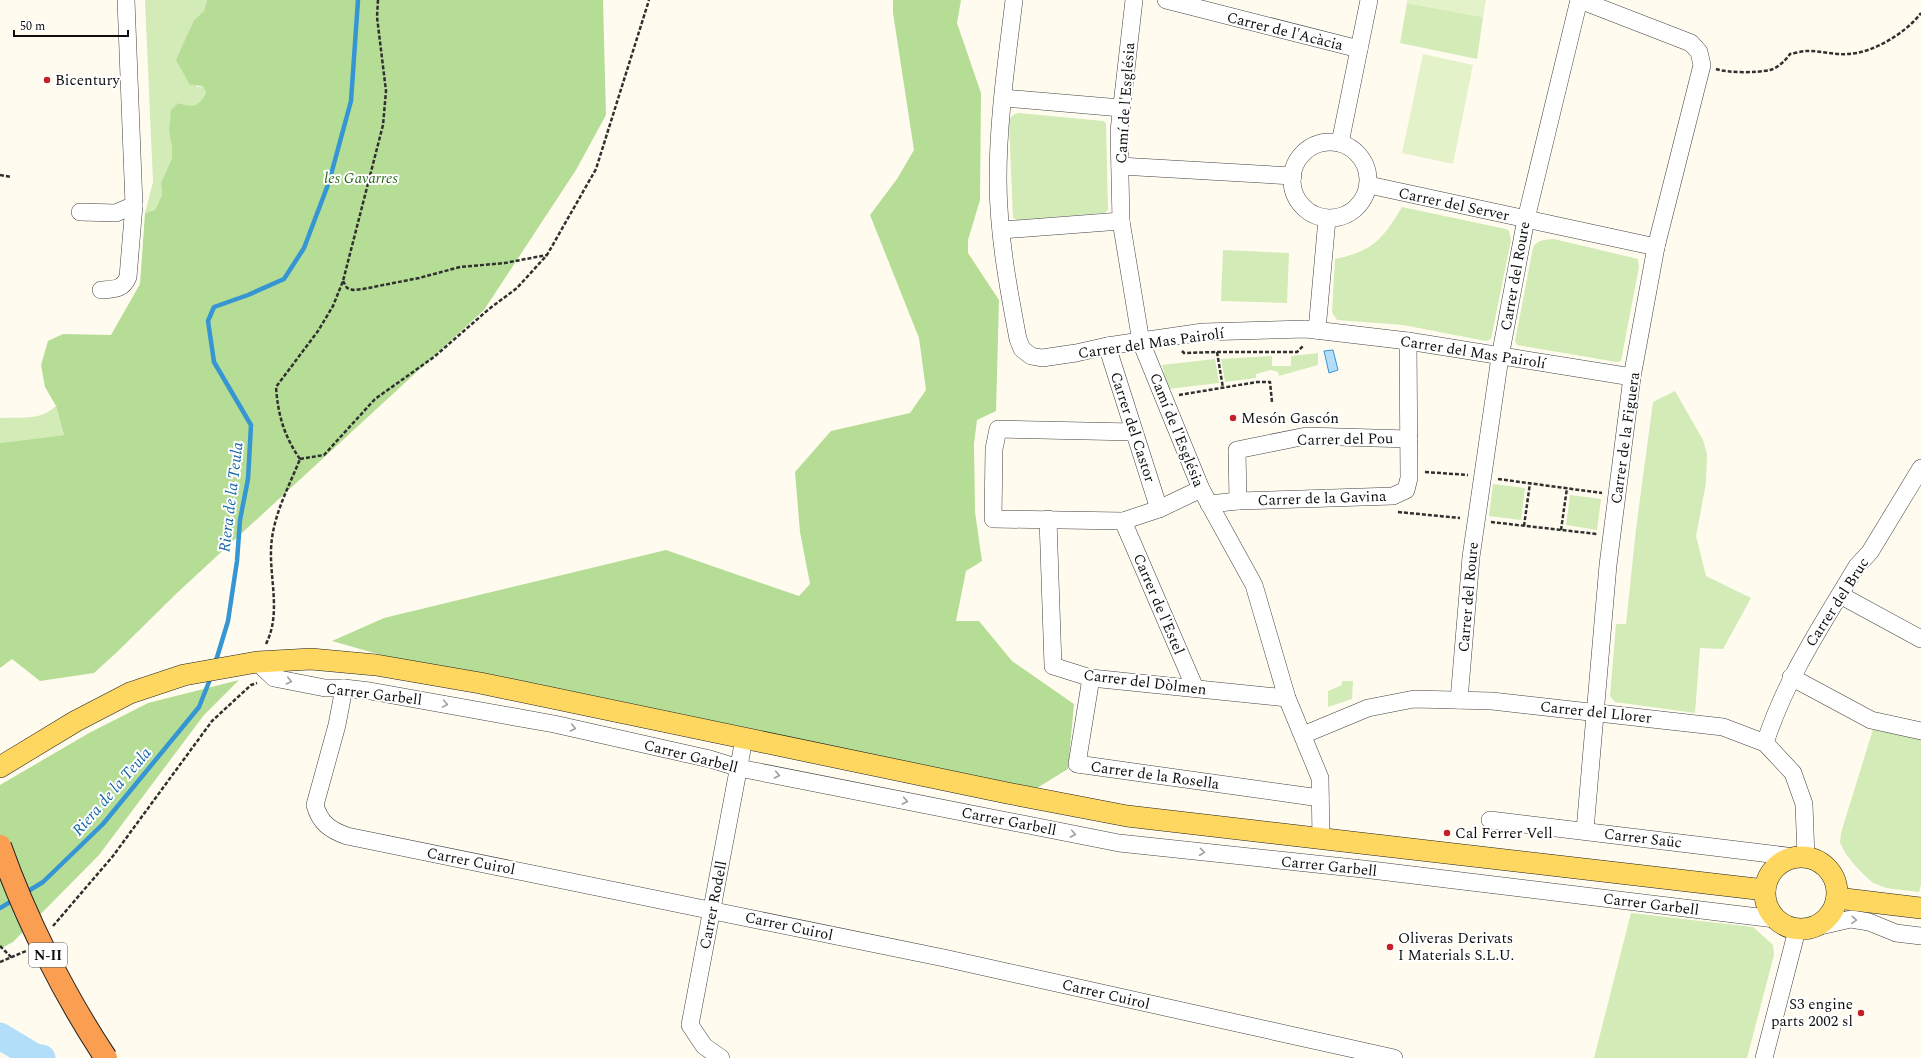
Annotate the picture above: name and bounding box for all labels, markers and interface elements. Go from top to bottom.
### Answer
street label: Carrer de l'Acàcia [1224,6,1346,57]
scale bar [14,12,128,38]
text: 50 m [20,17,45,36]
street label: Camí de l'Església [1110,41,1141,164]
place label: Bicentury [55,69,120,92]
marker: Bicentury [42,75,52,85]
park label: les Gavarres [324,167,398,190]
street label: Carrer del Server [1396,182,1511,227]
street label: Carrer del Roure [1495,220,1536,333]
street label: Carrer del Mas Pairolí [1077,322,1227,365]
street label: Carrer del Mas Pairolí [1398,330,1549,376]
street label: Carrer del Castor [1104,369,1161,485]
street label: Camí de l'Església [1143,370,1210,491]
street label: Carrer de la Figuera [1605,370,1646,506]
place label: Mesón Gascón [1241,407,1339,430]
marker: Mesón Gascón [1228,413,1238,423]
street label: Carrer del Pou [1296,427,1394,452]
water label: Riera de la Teula [212,441,250,554]
street label: Carrer de la Gavina [1257,485,1387,512]
street label: Carrer del Roure [1452,541,1485,653]
street label: Carrer de l'Estel [1127,550,1190,658]
street label: Carrer del Bruc [1800,553,1875,651]
street label: Carrer del Dòlmen [1082,664,1208,701]
one-way arrow [286,676,292,684]
street label: Carrer Garbell [325,677,423,712]
street label: Carrer del Llorer [1539,695,1653,730]
one-way arrow [442,700,448,708]
one-way arrow [569,724,576,732]
street label: Carrer Garbell [641,734,740,779]
water label: Riera de la Teula [66,742,157,841]
street label: Carrer de la Rosella [1089,755,1222,796]
one-way arrow [774,771,780,779]
one-way arrow [901,796,908,804]
street label: Carrer Garbell [959,801,1058,842]
place label: Cal Ferrer Vell [1455,822,1553,845]
street label: Carrer Saüc [1603,822,1683,855]
marker: Cal Ferrer Vell [1442,828,1452,838]
one-way arrow [1070,829,1077,837]
street label: Carrer Cuirol [425,842,517,881]
one-way arrow [1199,847,1205,856]
street label: Carrer Garbell [1280,850,1378,883]
street label: Carrer Rodell [694,859,733,951]
street label: Carrer Garbell [1602,887,1700,922]
street label: Carrer Cuirol [743,906,835,947]
one-way arrow [1851,916,1857,925]
place label: Oliveras Derivats I Materials S.L.U. [1398,927,1514,967]
marker: Oliveras Derivats I Materials S.L.U. [1385,942,1395,952]
road number: N-II [29,943,67,967]
street label: Carrer Cuirol [1060,973,1152,1016]
place label: S3 engine parts 2002 sl [1771,993,1853,1033]
marker: S3 engine parts 2002 sl [1856,1008,1866,1018]

